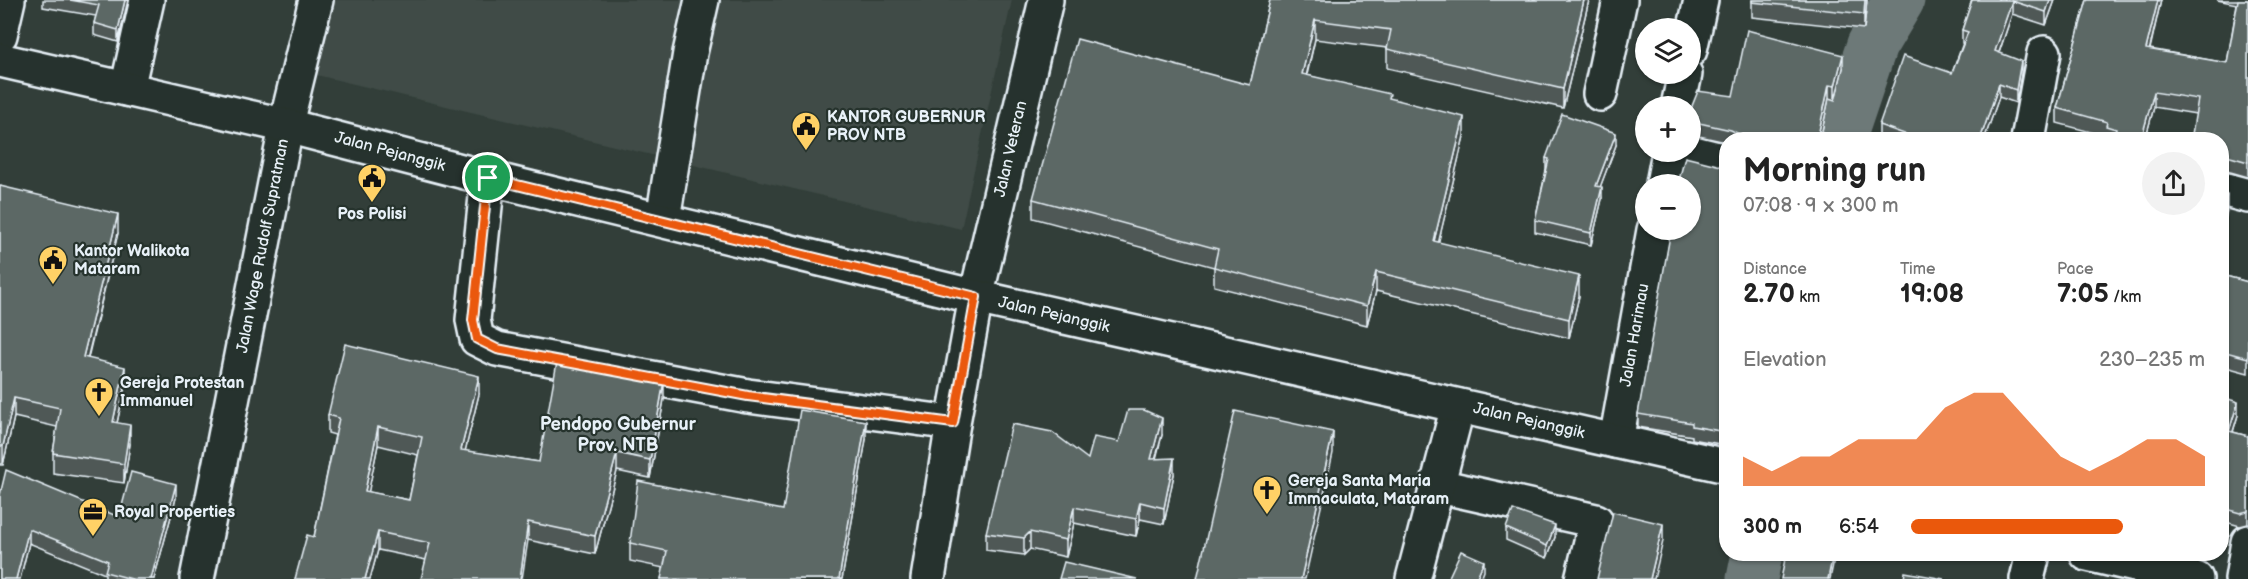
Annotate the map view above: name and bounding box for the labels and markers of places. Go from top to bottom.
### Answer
place label: KANTOR GUBERNUR PROV NTB [827,108,986,145]
public building icon: KANTOR GUBERNUR PROV NTB [790,110,822,152]
pin [462,152,513,203]
public building icon: Pos Polisi [356,162,388,204]
place label: Pos Polisi [338,205,406,224]
place label: Kantor Walikota Mataram [74,242,190,279]
public building icon: Kantor Walikota Mataram [37,244,69,286]
place label: Gereja Protestan Immanuel [120,374,245,411]
church icon: Gereja Protestan Immanuel [83,376,115,418]
place label: Gereja Santa Maria Immaculata, Mataram [1288,472,1449,509]
church icon: Gereja Santa Maria Immaculata, Mataram [1251,474,1283,516]
office icon: Royal Properties [77,496,109,538]
place label: Royal Properties [114,503,235,522]

